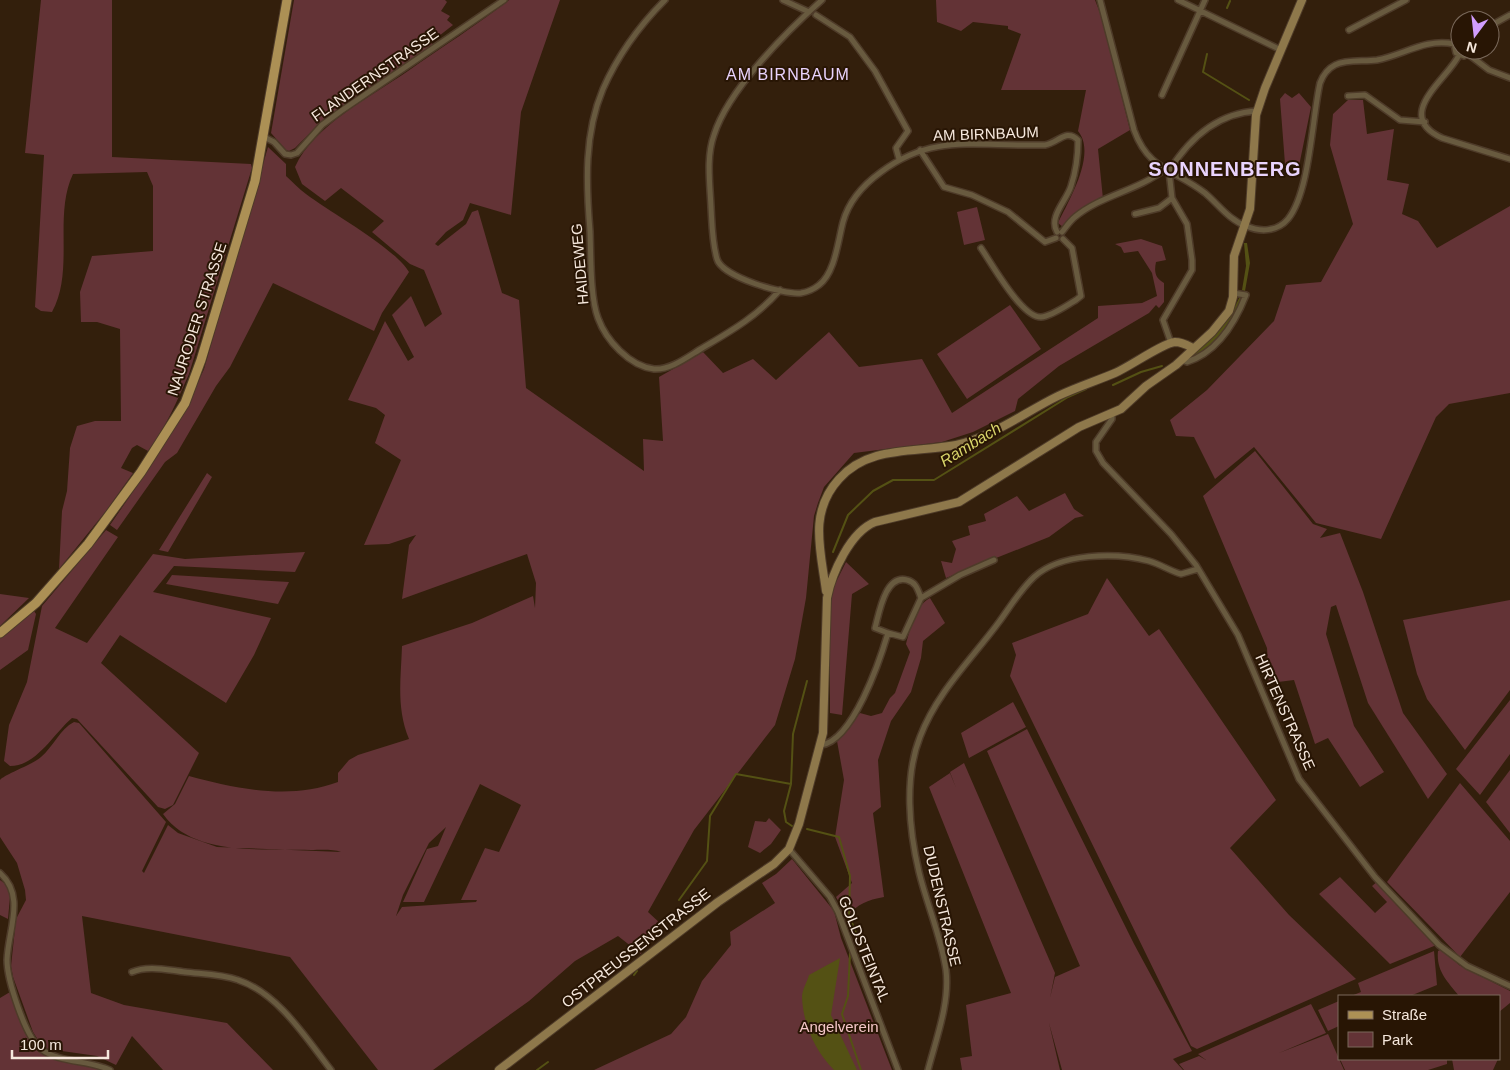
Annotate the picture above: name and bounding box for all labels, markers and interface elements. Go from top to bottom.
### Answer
north arrow [1450,10,1500,60]
street label: FLANDERNSTRASSE [308,24,441,125]
text: N [1465,39,1479,57]
district label: AM BIRNBAUM [726,66,850,83]
street label: AM BIRNBAUM [933,123,1039,144]
district label: SONNENBERG [1148,158,1302,180]
street label: HAIDEWEG [567,223,592,305]
street label: NAURODER STRASSE [164,240,229,398]
water label: Rambach [937,419,1004,470]
street label: HIRTENSTRASSE [1252,651,1319,773]
street label: DUDENSTRASSE [920,844,965,968]
street label: OSTPREUSSENSTRASSE [558,884,713,1011]
street label: GOLDSTEINTAL [835,893,894,1004]
legend [1338,995,1500,1060]
text: Straße [1382,1006,1427,1023]
park label: Angelverein [799,1018,879,1035]
scale bar [12,1028,109,1060]
text: Park [1382,1031,1413,1048]
text: 100 m [20,1036,62,1053]

